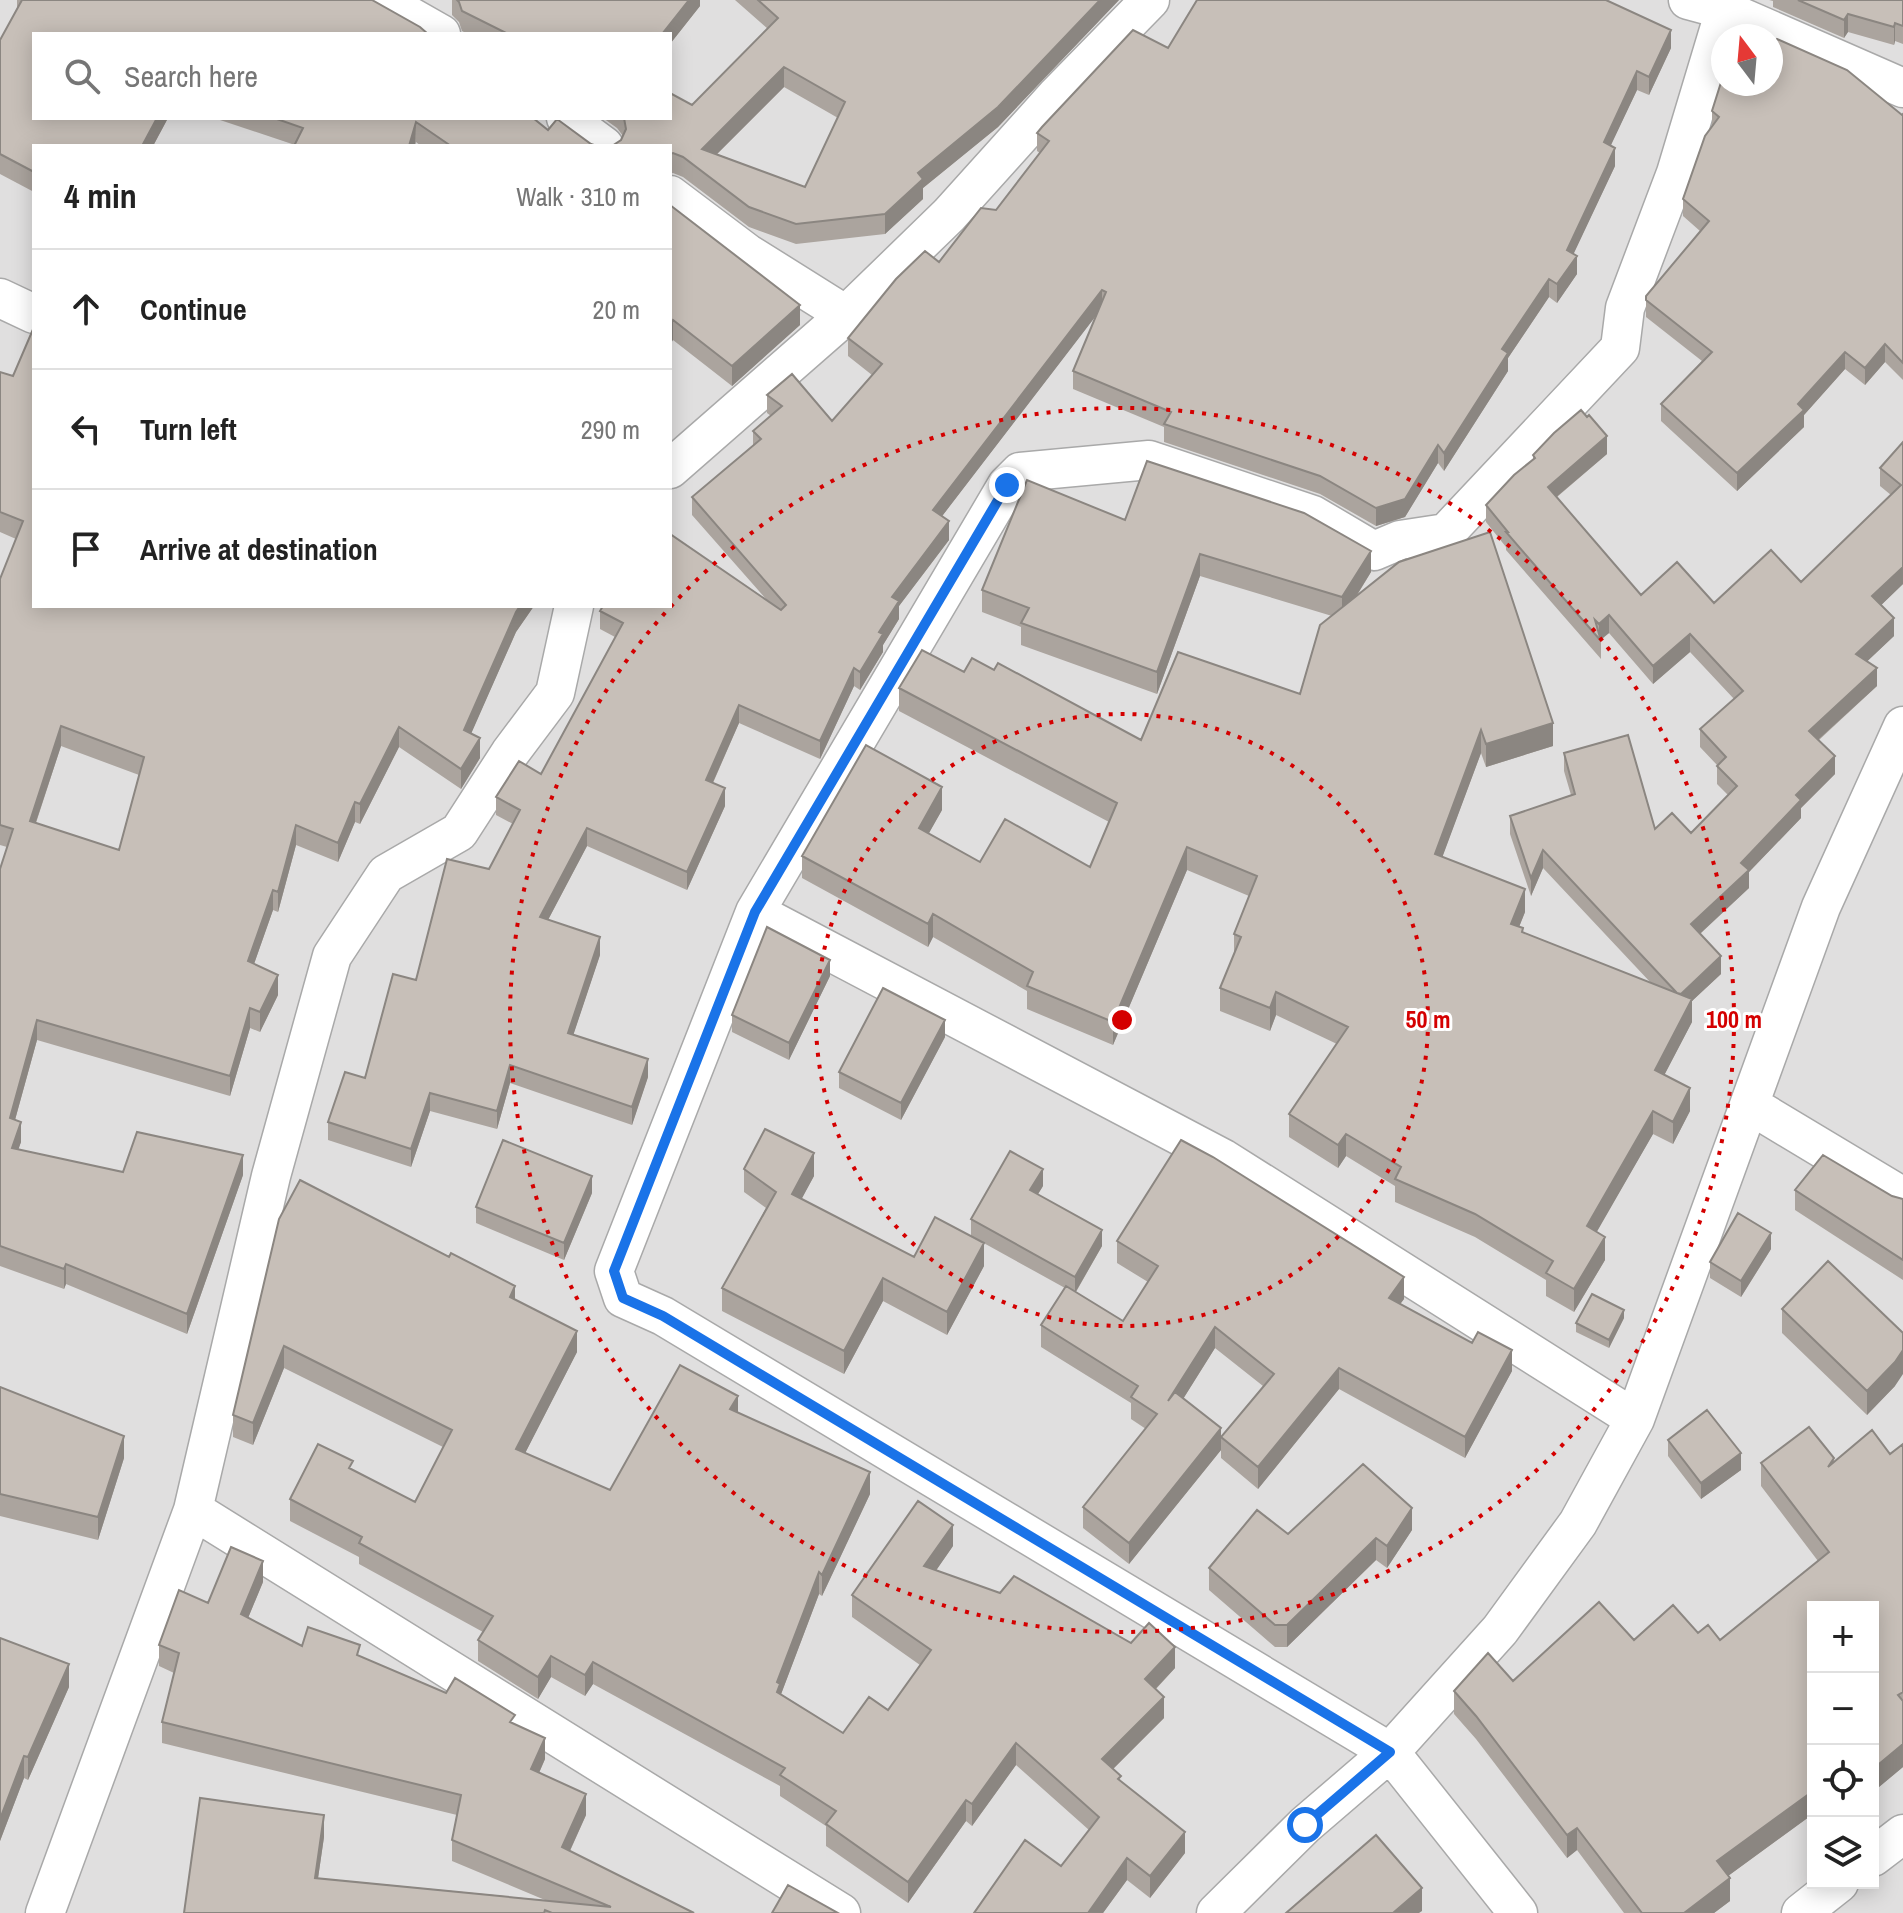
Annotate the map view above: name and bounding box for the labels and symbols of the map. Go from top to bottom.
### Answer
north arrow [1711,24,1783,96]
route end [989,467,1025,503]
text: 50 m [1406,1003,1450,1035]
text: 100 m [1706,1003,1762,1035]
centre of rings [1108,1006,1136,1034]
route start [1287,1807,1323,1843]

